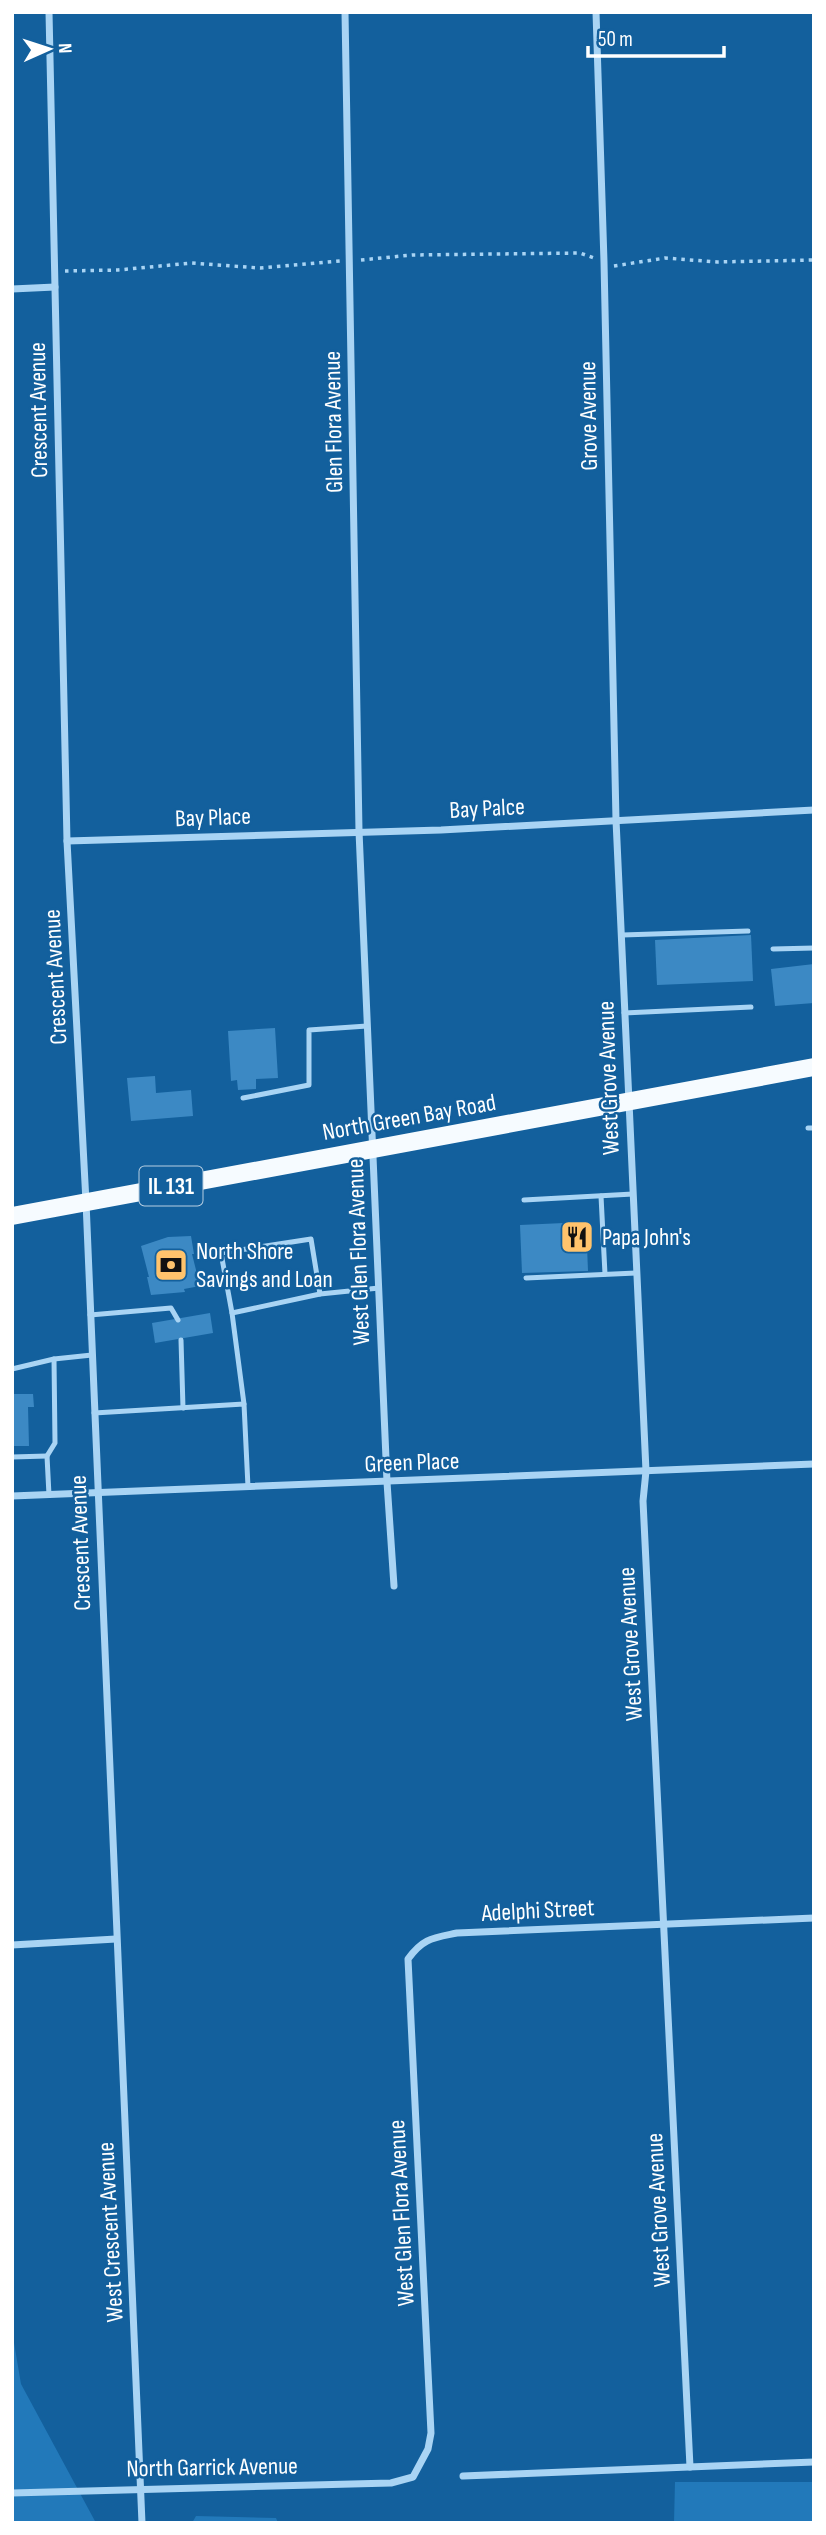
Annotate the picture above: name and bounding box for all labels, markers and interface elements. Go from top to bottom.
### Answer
north arrow [14,14,84,84]
scale bar [588,14,724,58]
text: 50 m [598,27,633,52]
text: N [53,43,76,54]
street label: Crescent Avenue [23,342,54,478]
street label: Glen Flora Avenue [318,351,349,493]
street label: Grove Avenue [573,361,604,471]
street label: Bay Palce [449,792,526,825]
street label: Bay Place [175,802,251,833]
street label: Crescent Avenue [37,908,74,1046]
street label: West Grove Avenue [591,1000,626,1156]
street label: North Green Bay Road [320,1088,498,1147]
street label: West Glen Flora Avenue [341,1158,376,1346]
road number: IL 131 [140,1166,202,1205]
restaurant icon: Papa John's [558,1218,596,1256]
place label: Papa John's [602,1223,691,1252]
place label: North Shore Savings and Loan [196,1237,333,1294]
bank icon: North Shore Savings and Loan [152,1246,190,1284]
street label: Green Place [364,1446,460,1479]
street label: Crescent Avenue [64,1475,97,1611]
street label: West Grove Avenue [612,1566,649,1722]
street label: Adelphi Street [480,1893,595,1928]
street label: West Glen Flora Avenue [382,2119,421,2307]
street label: West Grove Avenue [640,2132,677,2288]
street label: West Crescent Avenue [91,2141,130,2323]
street label: North Garrick Avenue [126,2452,298,2483]

